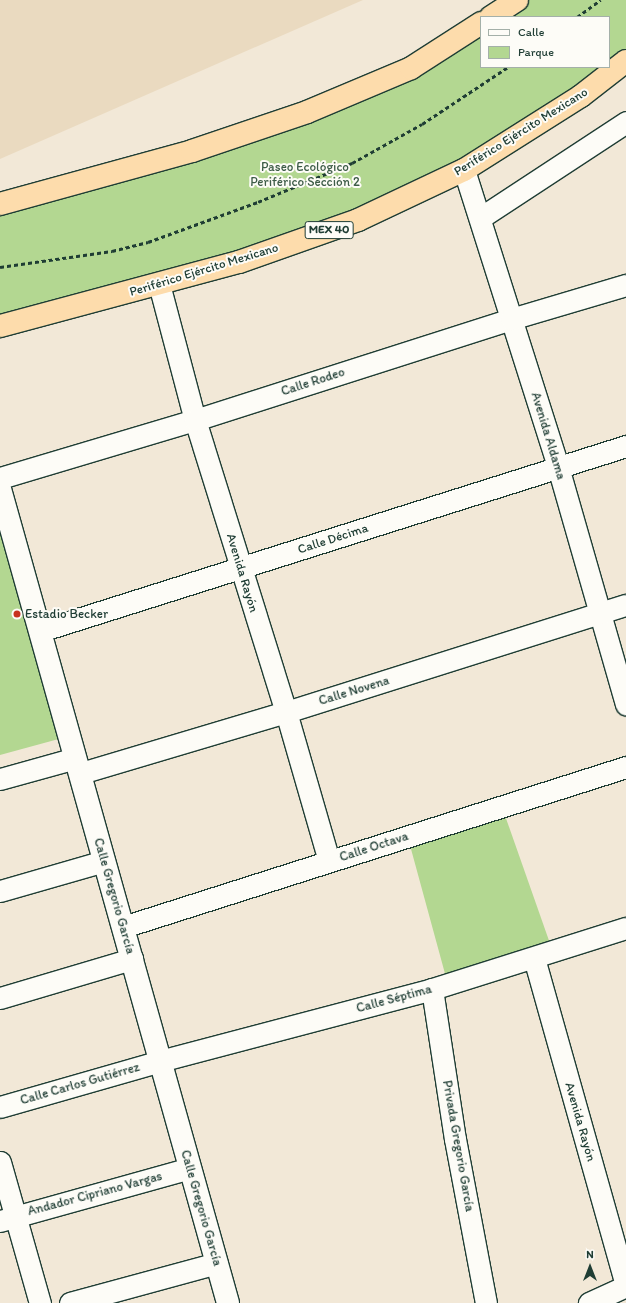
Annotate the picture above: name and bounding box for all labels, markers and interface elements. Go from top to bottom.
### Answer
legend [480,16,610,68]
text: Calle [518,25,544,39]
text: Parque [518,45,554,59]
street label: Periférico Ejército Mexicano [451,84,591,180]
park label: Paseo Ecológico Periférico Sección 2 [250,160,360,191]
road number: MEX 40 [304,220,354,240]
street label: Periférico Ejército Mexicano [128,240,280,300]
street label: Calle Rodeo [279,364,347,400]
street label: Avenida Aldama [527,390,569,482]
street label: Calle Décima [296,520,370,558]
street label: Avenida Rayón [223,532,261,614]
place label: Estadio Becker [25,606,108,622]
marker: Estadio Becker [12,609,22,619]
street label: Calle Novena [317,673,391,709]
street label: Calle Octava [338,829,410,865]
street label: Calle Gregorio García [90,836,138,956]
street label: Calle Séptima [355,981,433,1017]
street label: Calle Carlos Gutiérrez [18,1059,142,1109]
street label: Privada Gregorio García [439,1079,477,1213]
street label: Avenida Rayón [561,1081,599,1163]
street label: Calle Gregorio García [177,1148,225,1268]
street label: Andador Cipriano Vargas [26,1168,164,1220]
north arrow [570,1247,610,1287]
text: N [586,1248,594,1261]

